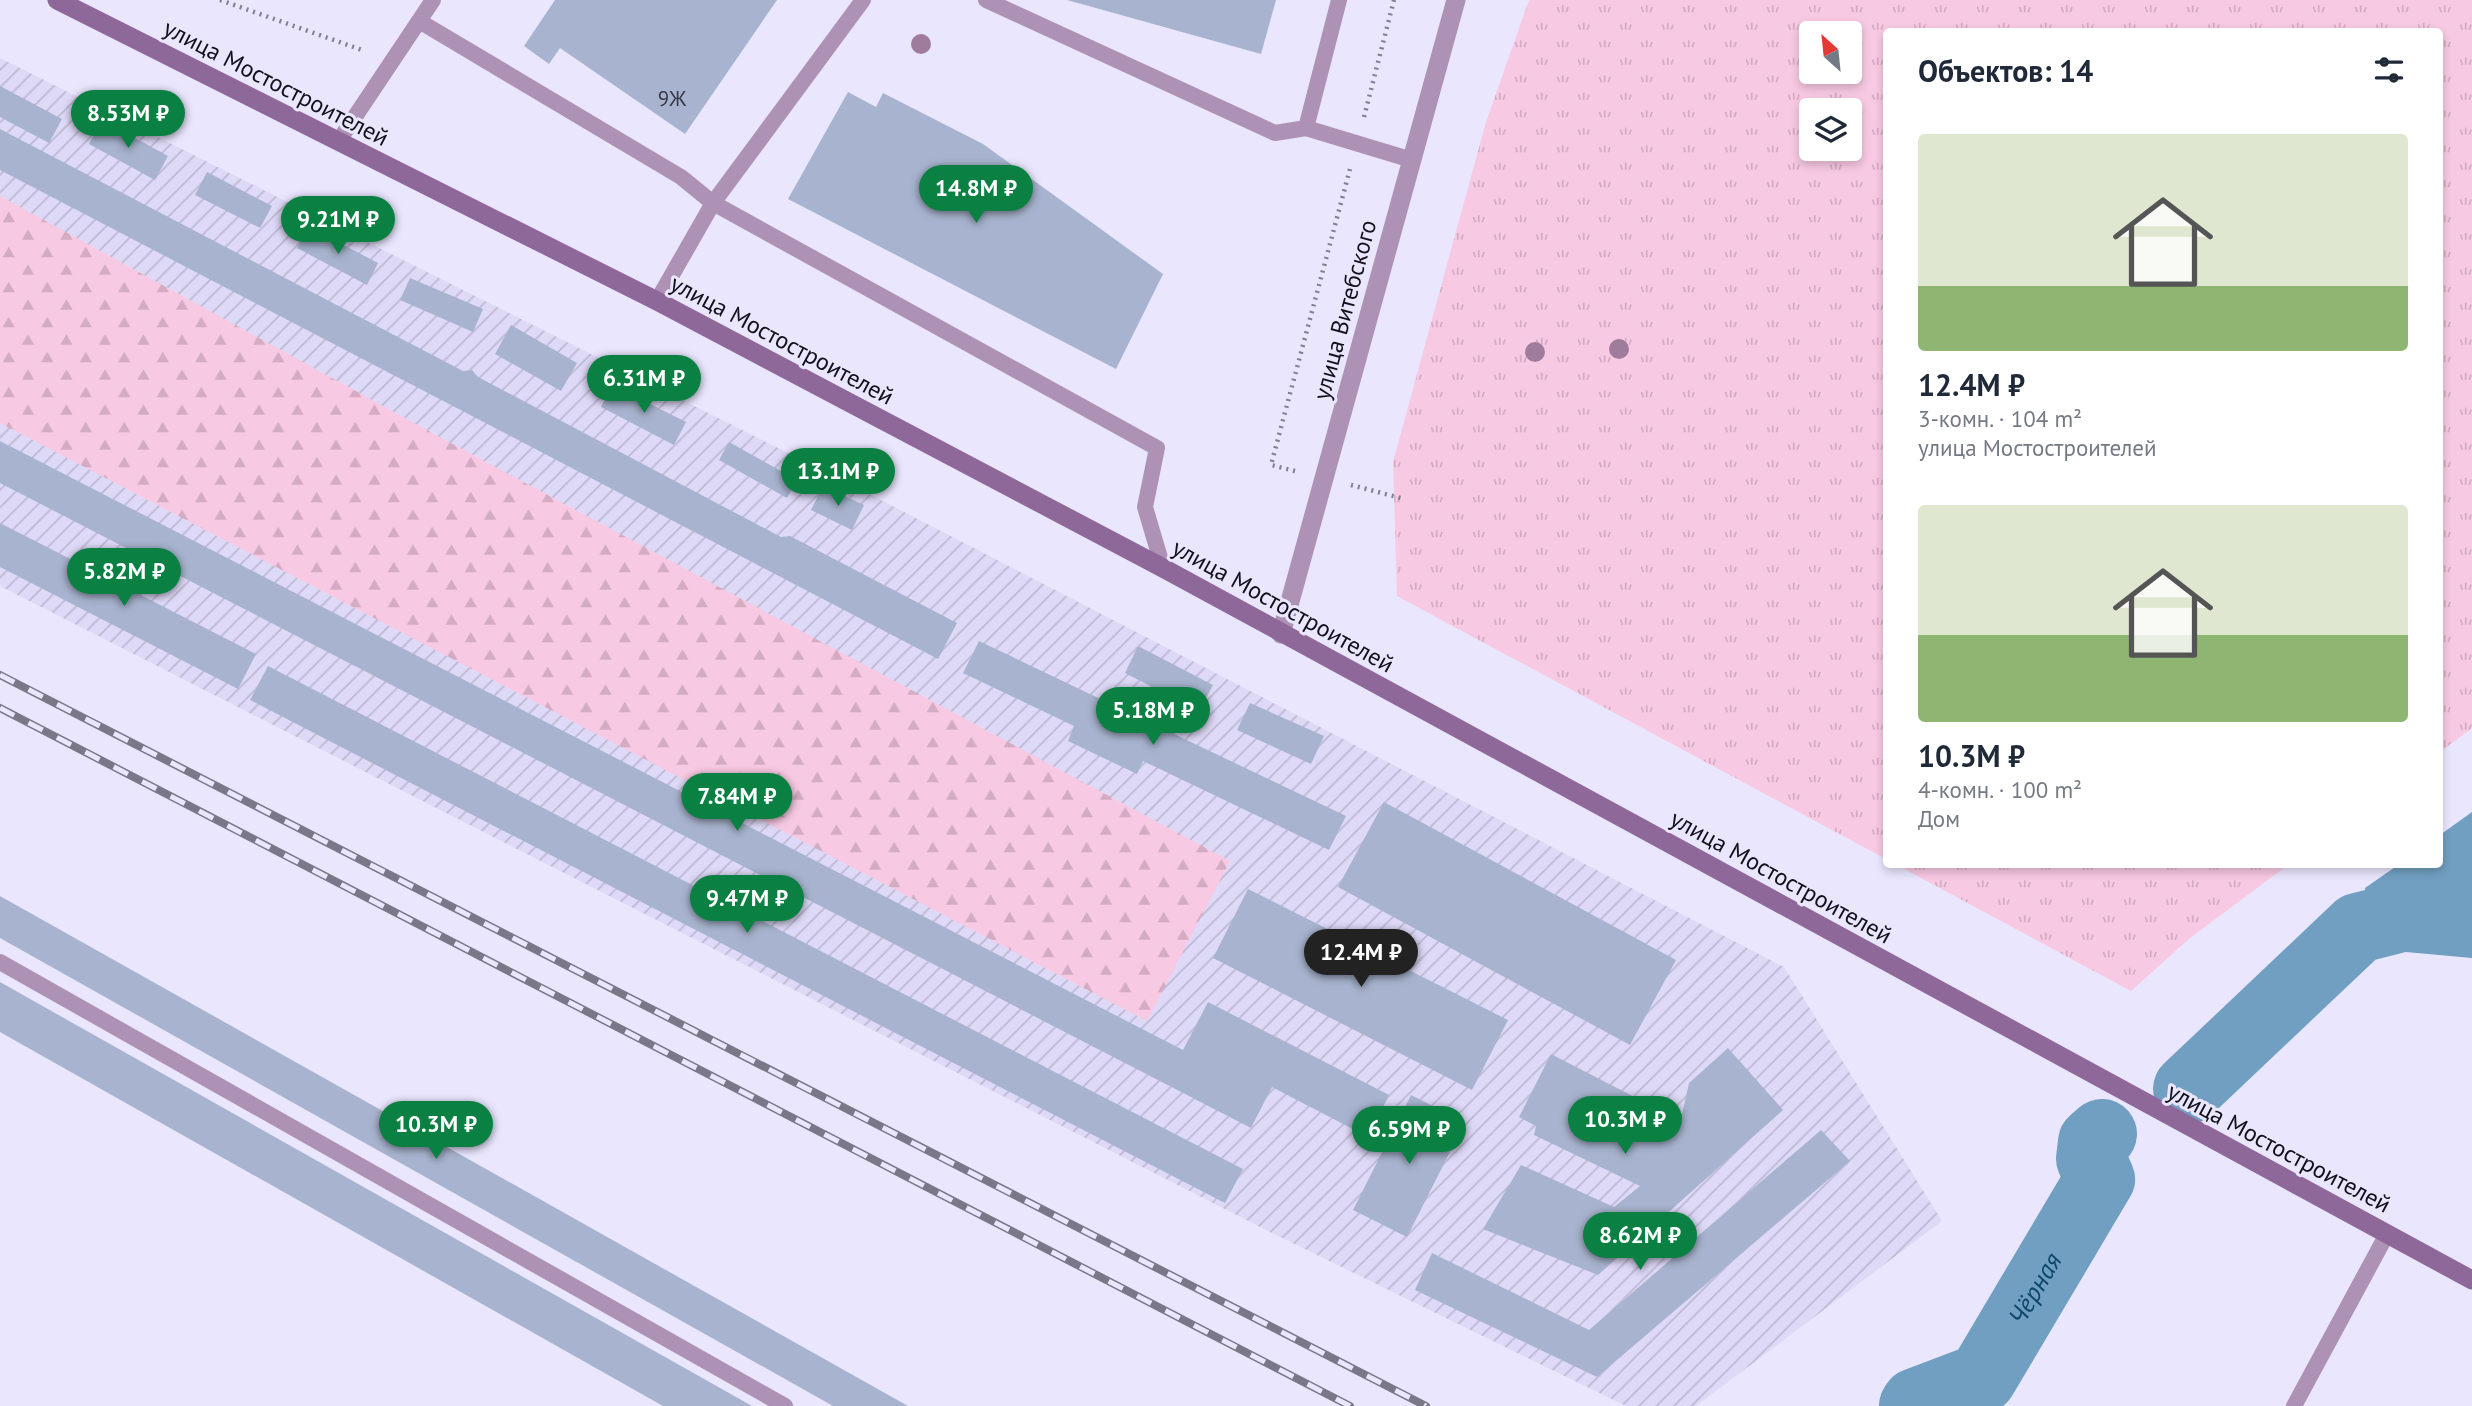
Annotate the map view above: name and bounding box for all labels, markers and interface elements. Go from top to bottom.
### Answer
street label: улица Мостостроителей [158,12,394,153]
north arrow [1799,21,1862,84]
map controls [1799,21,1862,161]
text: Объектов: 14 [1918,51,2093,90]
icon: filters [2370,51,2408,89]
house number: 9Ж [658,85,686,112]
pin: 8.53M ₽ [63,90,193,150]
text: 8.53M ₽ [87,98,169,127]
button: layers [1799,98,1862,161]
pin: 14.8M ₽ [911,166,1041,225]
text: 14.8M ₽ [935,173,1017,202]
icon: home [2100,179,2226,305]
pin: 9.21M ₽ [273,196,403,256]
text: 9.21M ₽ [297,204,379,233]
street label: улица Витебского [1306,216,1383,403]
street label: улица Мостостроителей [665,267,899,412]
pin: 6.31M ₽ [579,356,709,415]
text: 6.31M ₽ [603,363,685,392]
text: 12.4M ₽ [1918,365,2025,404]
text: 3-комн. · 104 m² [1918,404,2082,433]
text: улица Мостостроителей [1918,433,2157,462]
pin: 13.1M ₽ [773,448,903,508]
text: 13.1M ₽ [797,456,879,485]
street label: улица Мостостроителей [1167,532,1400,679]
pin: 5.82M ₽ [59,548,189,608]
icon: home [2100,550,2226,676]
text: 5.82M ₽ [83,556,165,585]
pin: 5.18M ₽ [1088,688,1218,747]
text: 5.18M ₽ [1112,695,1194,724]
text: 10.3M ₽ [1918,736,2025,775]
pin: 7.84M ₽ [672,774,802,833]
text: 4-комн. · 100 m² [1918,775,2082,804]
text: 7.84M ₽ [697,781,777,810]
street label: улица Мостостроителей [1665,803,1898,950]
text: Дом [1918,804,1960,833]
pin: 9.47M ₽ [682,876,812,935]
text: 9.47M ₽ [706,883,788,912]
pin: 12.4M ₽ [1296,930,1426,989]
text: 12.4M ₽ [1320,937,1402,966]
street label: улица Мостостроителей [2162,1075,2396,1220]
pin: 10.3M ₽ [1560,1096,1690,1156]
pin: 10.3M ₽ [371,1102,501,1161]
text: 10.3M ₽ [1584,1104,1666,1133]
pin: 6.59M ₽ [1344,1106,1474,1166]
text: 10.3M ₽ [395,1109,477,1138]
text: 6.59M ₽ [1368,1114,1450,1143]
pin: 8.62M ₽ [1575,1212,1705,1272]
text: 8.62M ₽ [1599,1220,1681,1249]
water label: Чёрная [2000,1246,2069,1331]

